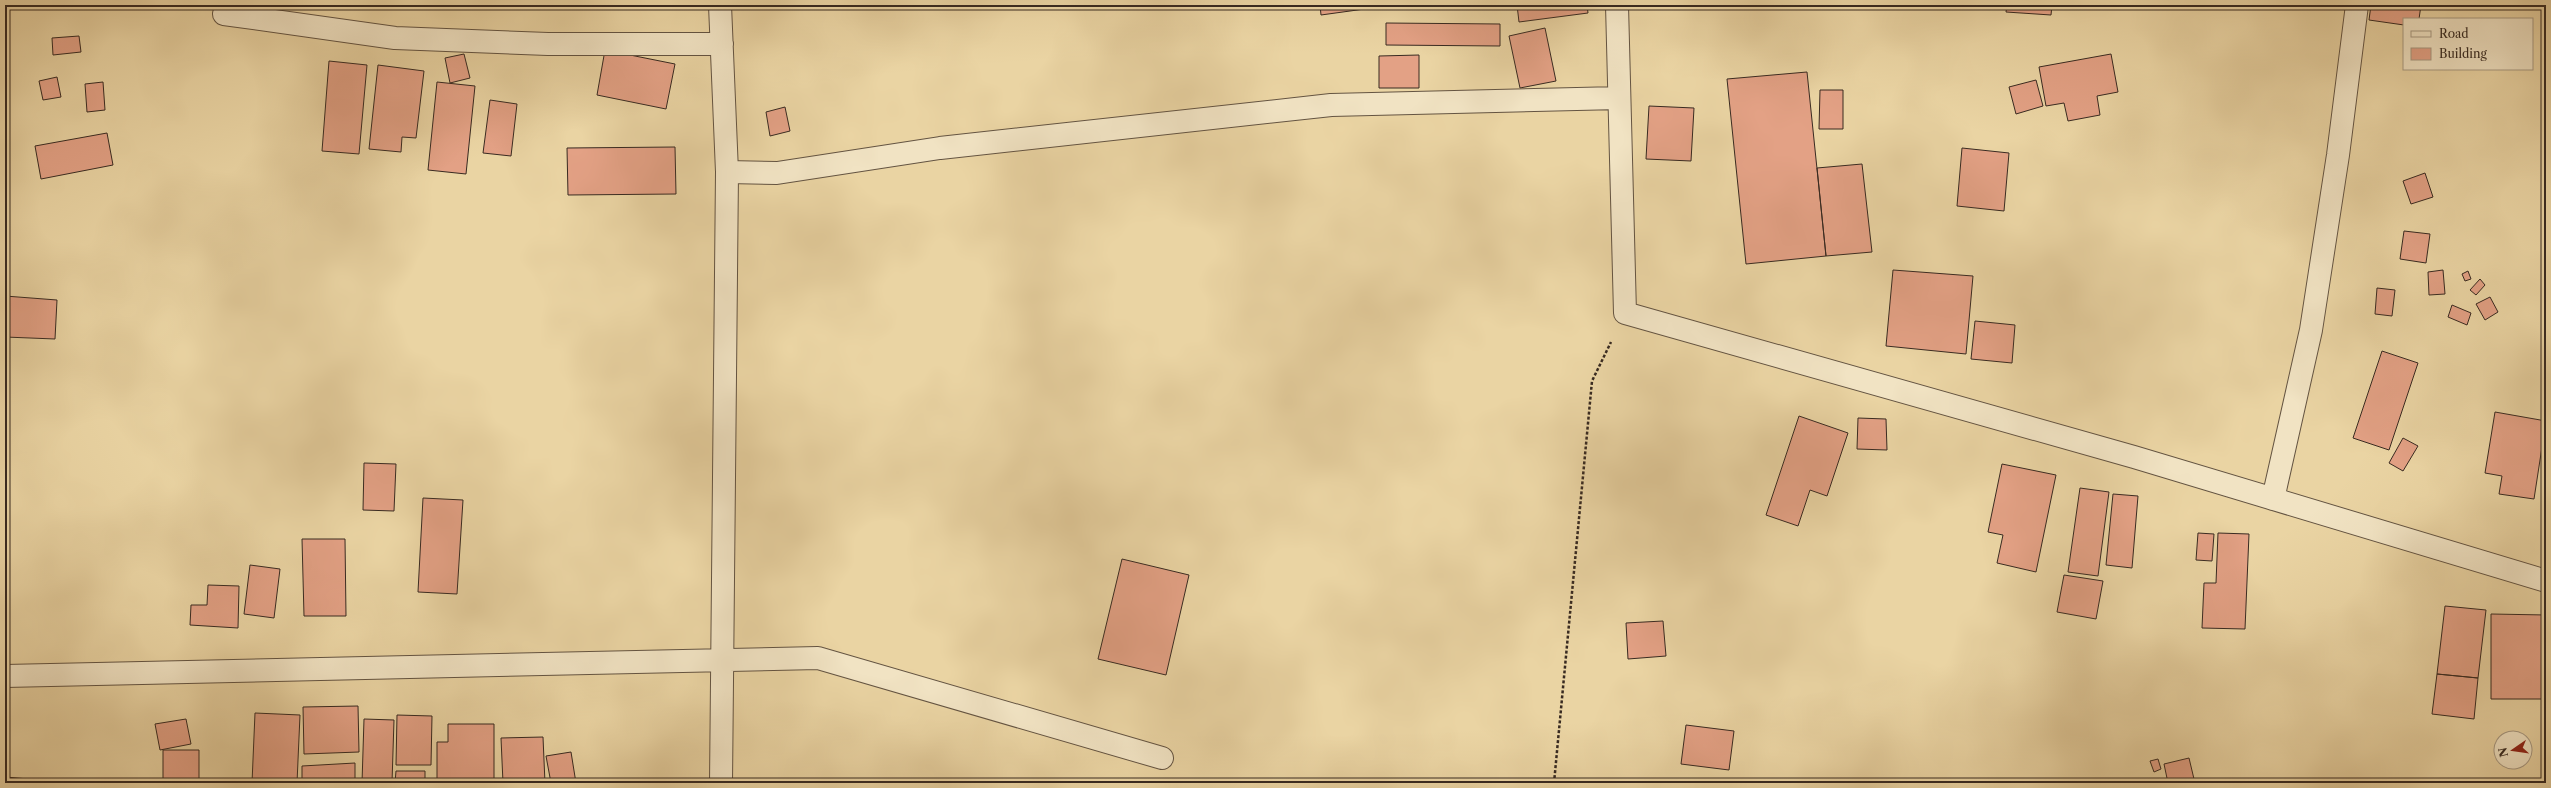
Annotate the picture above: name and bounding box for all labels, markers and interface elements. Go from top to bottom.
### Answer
legend [2403,18,2533,70]
text: Road [2439,26,2469,41]
text: Building [2439,46,2487,61]
north arrow [2493,730,2533,770]
text: N [2495,746,2511,758]

